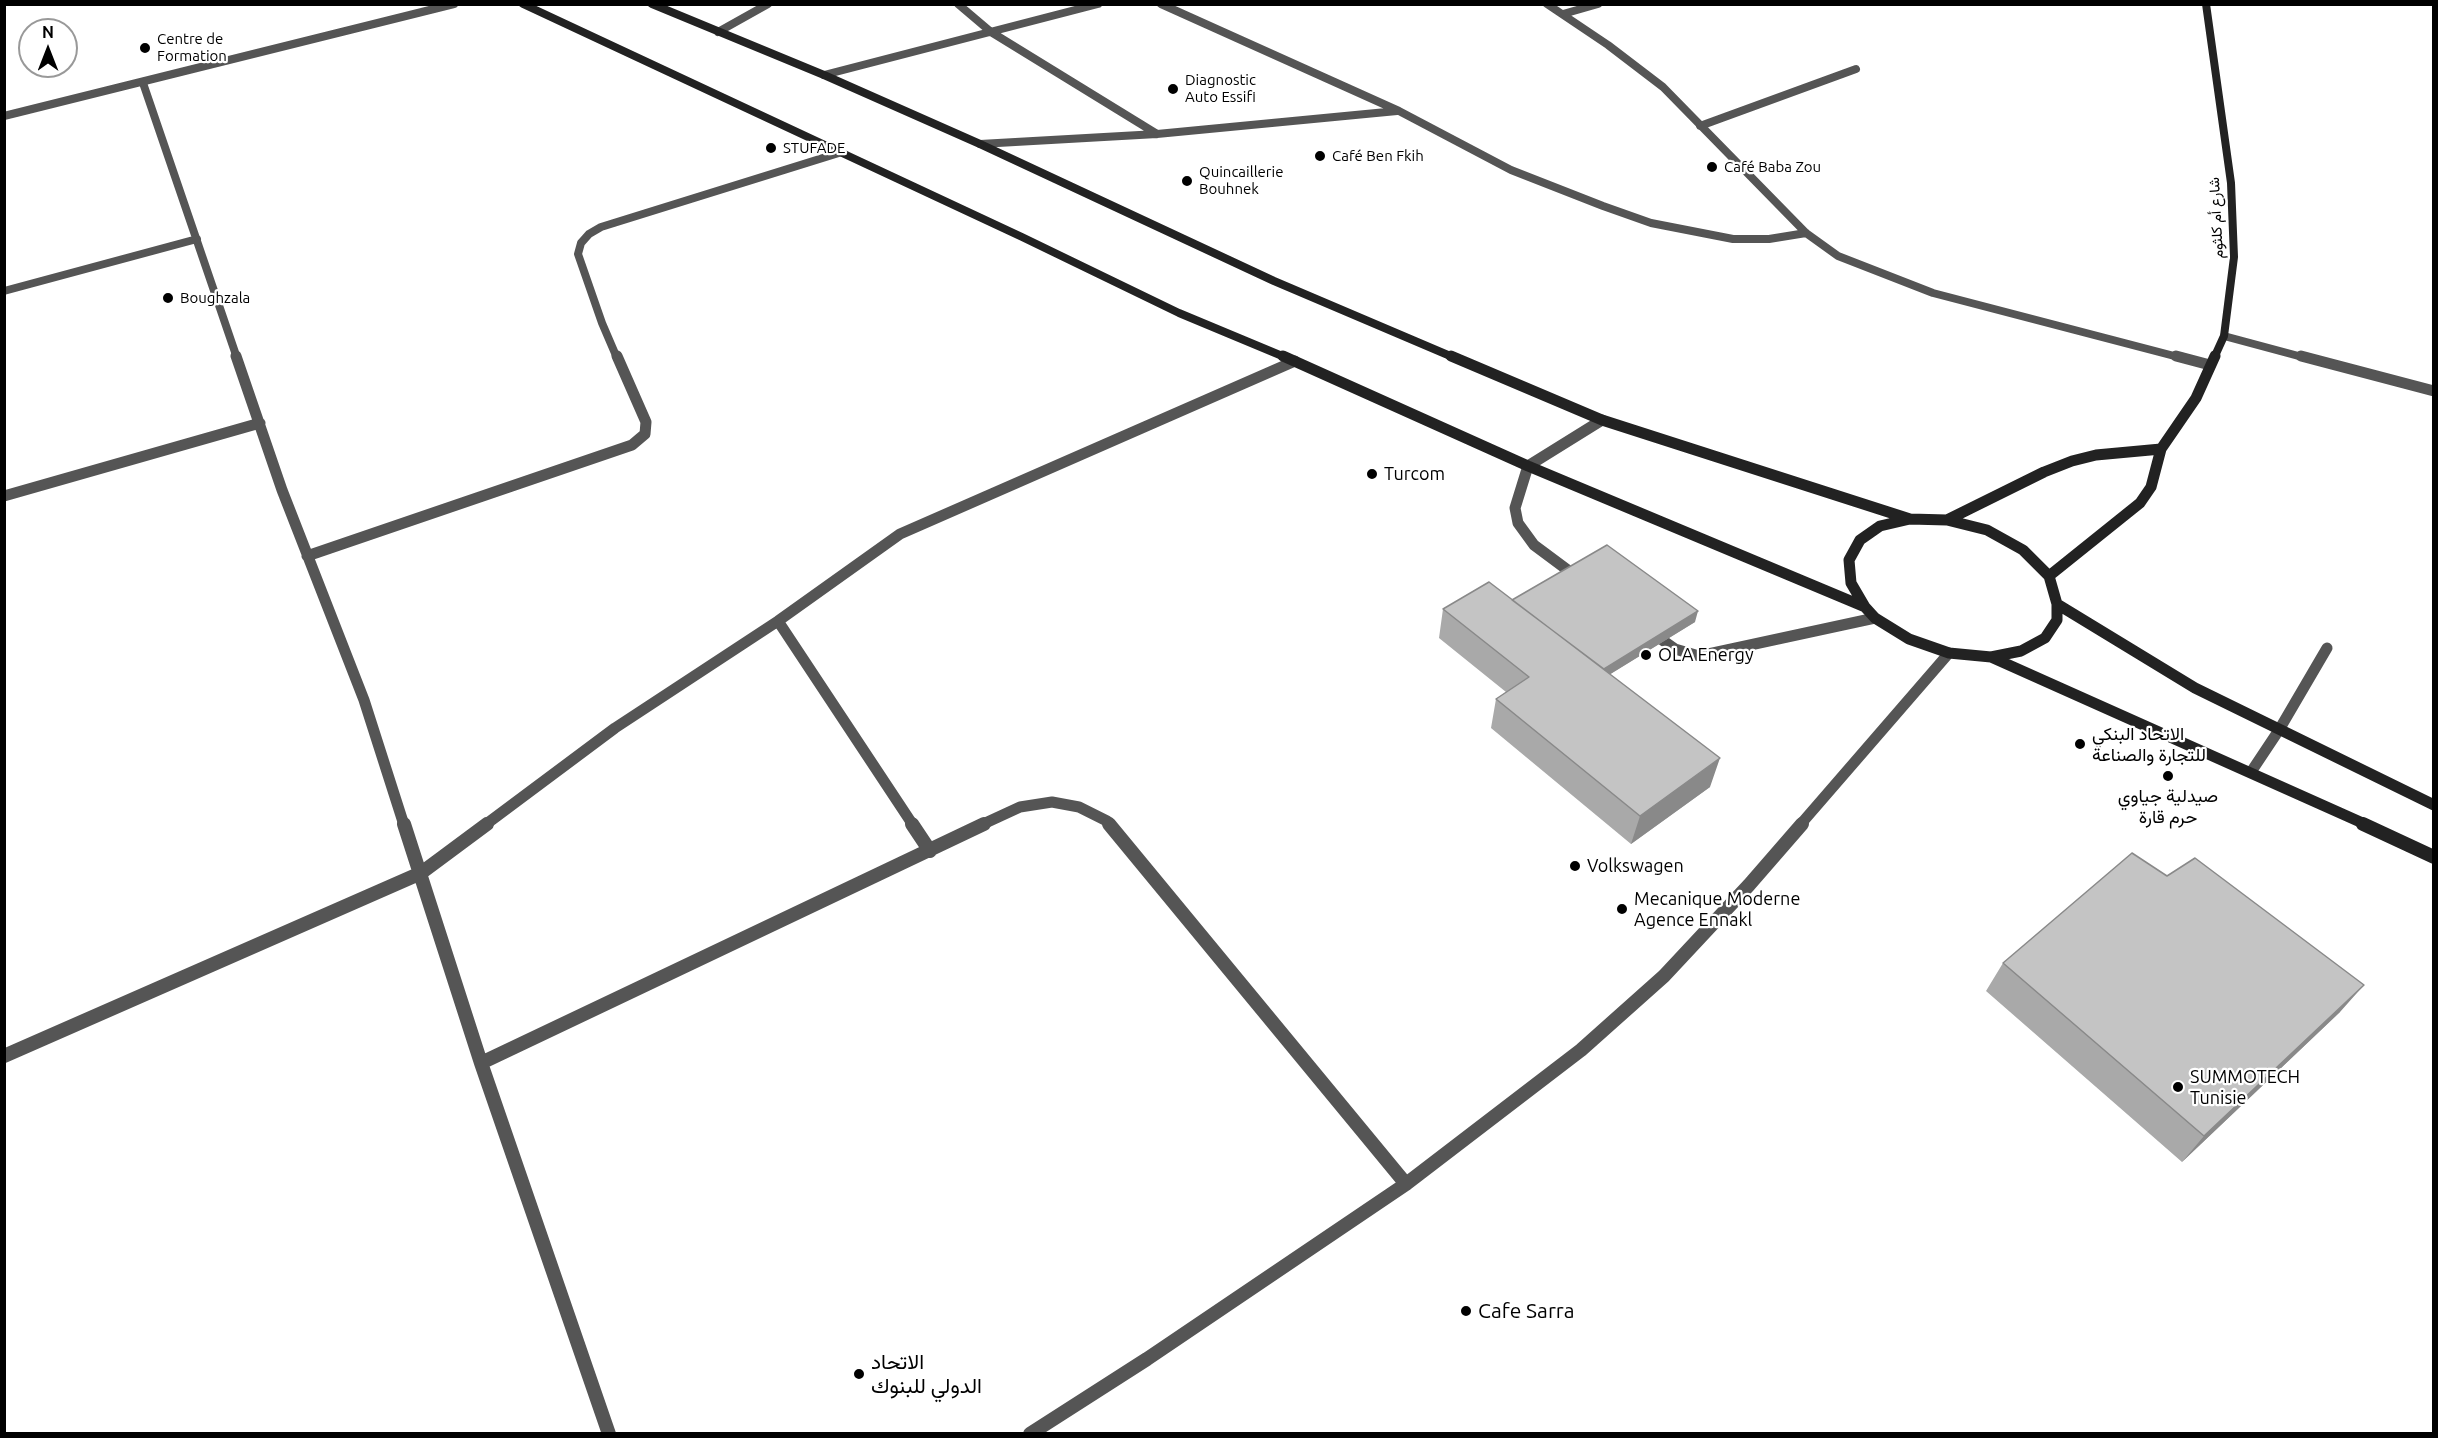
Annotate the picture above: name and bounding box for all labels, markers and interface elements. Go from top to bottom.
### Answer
north arrow [18,18,78,78]
text: N [42,23,54,41]
place label: Centre de Formation [157,30,227,65]
marker: Centre de Formation [138,41,152,55]
place label: Diagnostic Auto Essifi [1185,71,1256,106]
marker: Diagnostic Auto Essifi [1166,82,1180,96]
place label: STUFADE [783,139,846,157]
marker: STUFADE [764,141,778,155]
place label: Café Ben Fkih [1332,147,1424,165]
marker: Café Ben Fkih [1313,149,1327,163]
place label: Café Baba Zou [1724,158,1821,176]
marker: Café Baba Zou [1705,160,1719,174]
place label: Quincaillerie Bouhnek [1199,163,1283,198]
marker: Quincaillerie Bouhnek [1180,174,1194,188]
street label: شارع أم كلثوم [2205,177,2227,259]
place label: Boughzala [180,289,250,307]
marker: Boughzala [161,291,175,305]
place label: Turcom [1384,463,1445,485]
marker: Turcom [1365,467,1379,481]
place label: OLA Energy [1658,644,1754,666]
marker: OLA Energy [1639,648,1653,662]
place label: الاتحاد البنكي للتجارة والصناعة [2092,723,2206,766]
marker: الاتحاد البنكي للتجارة والصناعة [2073,737,2087,751]
marker: صيدلية جياوي حرم قارة [2161,769,2175,783]
place label: صيدلية جياوي حرم قارة [2118,785,2218,828]
place label: Volkswagen [1587,855,1684,877]
marker: Volkswagen [1568,859,1582,873]
place label: Mecanique Moderne Agence Ennakl [1634,888,1800,930]
marker: Mecanique Moderne Agence Ennakl [1615,902,1629,916]
place label: SUMMOTECH Tunisie [2190,1066,2300,1108]
marker: SUMMOTECH Tunisie [2171,1080,2185,1094]
place label: Cafe Sarra [1478,1298,1575,1324]
marker: Cafe Sarra [1459,1304,1473,1318]
place label: الاتحاد الدولي للبنوك [871,1349,982,1399]
marker: الاتحاد الدولي للبنوك [852,1367,866,1381]

